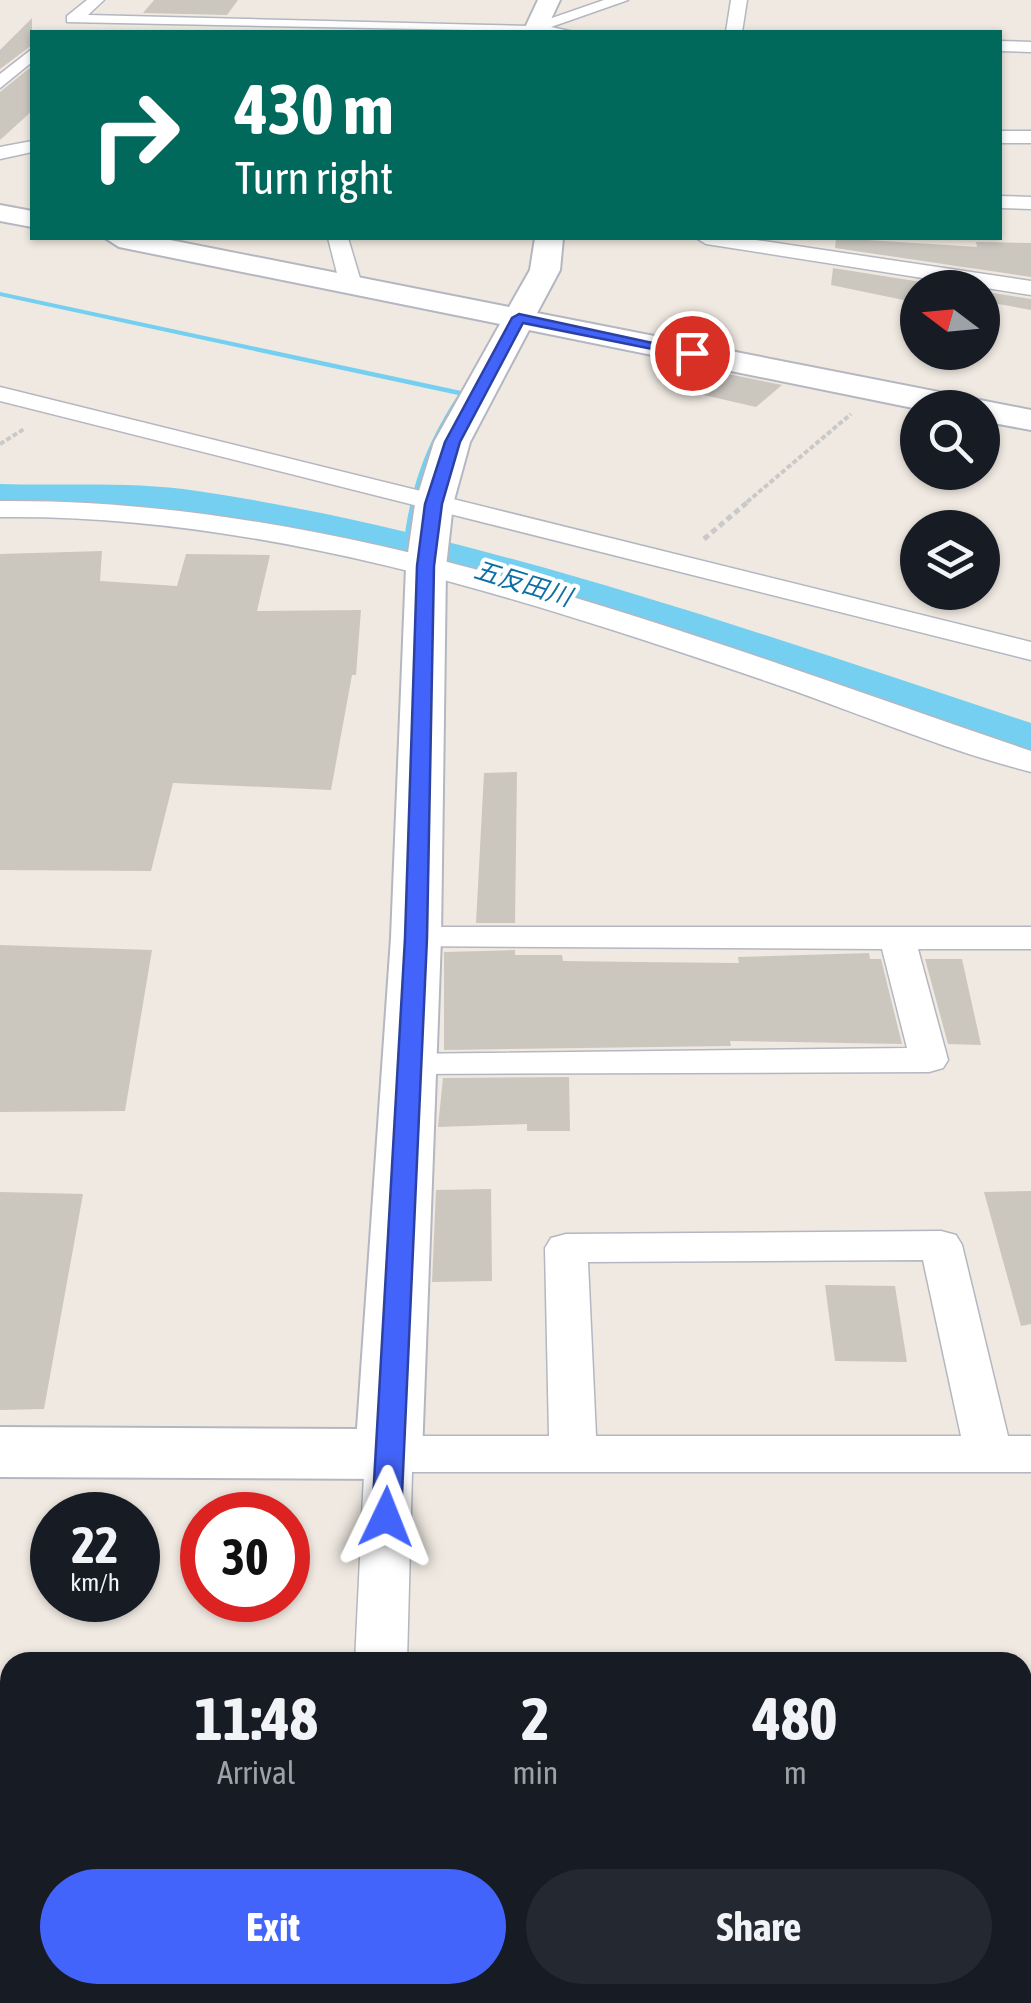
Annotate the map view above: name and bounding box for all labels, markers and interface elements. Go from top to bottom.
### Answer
text: 430 m [235,69,394,149]
icon: right [70,70,200,200]
text: Turn right [235,152,393,204]
north arrow [900,270,1000,370]
map controls [900,270,1000,610]
pin [650,311,735,396]
icon: arrive [665,326,720,381]
button: search [900,390,1000,490]
button: layers [900,510,1000,610]
water label: 五反田川 [471,555,578,612]
position arrow [334,1465,438,1569]
speed limit sign: 30 [180,1492,310,1622]
text: 22 [71,1516,118,1574]
text: km/h [70,1568,120,1596]
text: 11:48 [194,1684,318,1753]
text: 2 [521,1684,550,1753]
text: 480 [753,1684,837,1753]
text: Arrival [217,1754,295,1791]
text: min [512,1754,558,1791]
text: m [784,1754,807,1791]
button: Exit [40,1869,506,1984]
button: Share [526,1869,992,1984]

